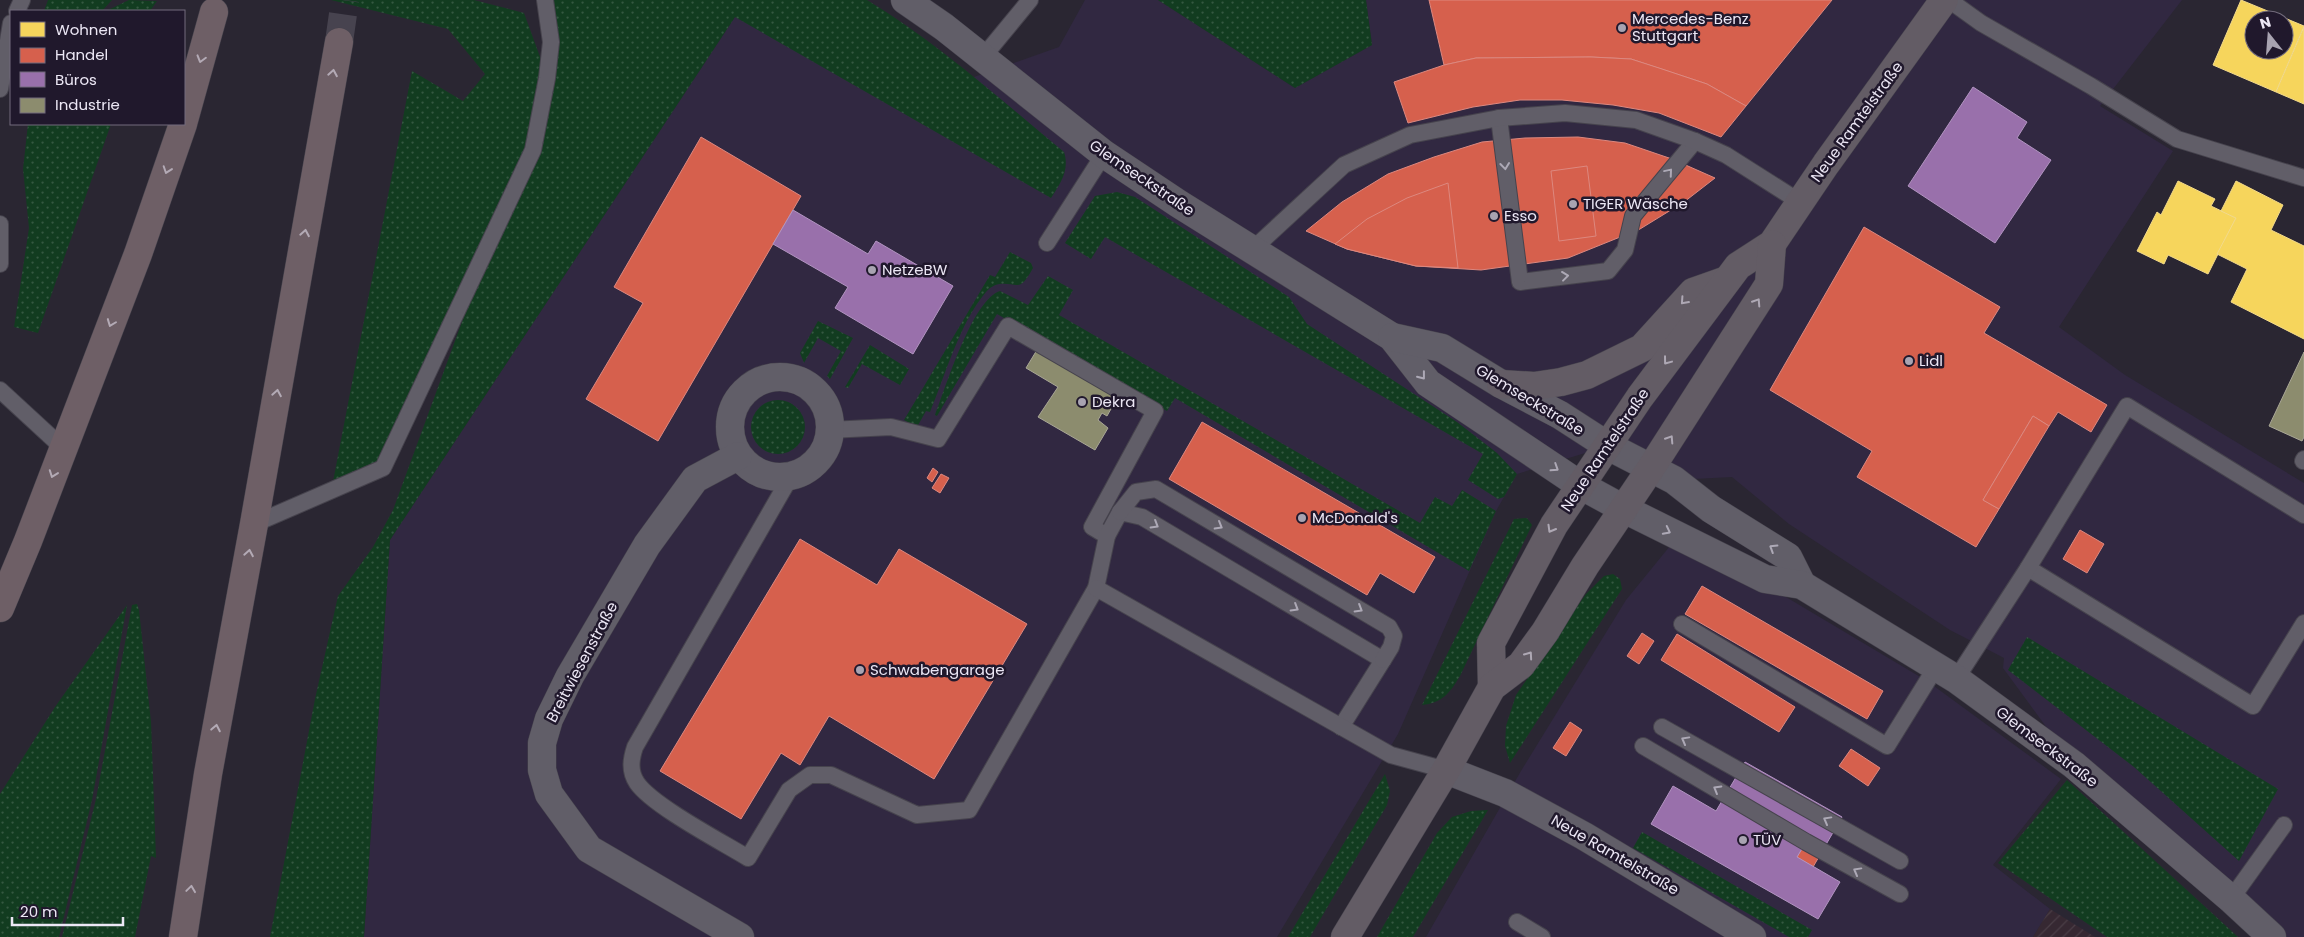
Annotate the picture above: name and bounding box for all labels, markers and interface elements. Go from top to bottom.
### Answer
place label: Mercedes-Benz Stuttgart [1632,8,1749,46]
legend [10,10,185,125]
north arrow [2244,10,2294,60]
text: N [2257,11,2273,34]
text: Wohnen [55,19,117,40]
marker: Mercedes-Benz Stuttgart [1616,22,1628,34]
text: Handel [55,44,108,65]
one-way arrow [196,55,207,64]
street label: Neue Ramtelstraße [1806,57,1908,186]
text: Büros [55,69,97,90]
one-way arrow [328,69,338,78]
text: Industrie [55,94,120,115]
street label: Glemseckstraße [1086,135,1199,221]
one-way arrow [1499,162,1510,170]
one-way arrow [163,165,173,174]
one-way arrow [1664,169,1672,178]
place label: TIGER Wäsche [1583,193,1688,214]
marker: TIGER Wäsche [1567,198,1579,210]
place label: Esso [1504,205,1537,226]
marker: Esso [1488,210,1500,222]
one-way arrow [300,229,310,238]
place label: NetzeBW [882,259,948,280]
marker: NetzeBW [866,264,878,276]
one-way arrow [1561,271,1569,282]
one-way arrow [1681,296,1690,305]
one-way arrow [1751,298,1761,307]
one-way arrow [107,318,117,326]
place label: Lidl [1919,350,1943,371]
one-way arrow [1664,355,1672,364]
marker: Lidl [1903,355,1915,367]
street label: Glemseckstraße [1472,359,1588,440]
one-way arrow [1416,370,1425,379]
street label: Neue Ramtelstraße [1555,384,1654,515]
one-way arrow [272,389,282,398]
place label: Dekra [1092,391,1135,412]
marker: Dekra [1076,396,1088,408]
one-way arrow [1664,435,1673,444]
one-way arrow [1549,462,1559,471]
one-way arrow [49,469,59,478]
place label: McDonald's [1312,507,1398,528]
marker: McDonald's [1296,512,1308,524]
one-way arrow [1150,519,1159,529]
one-way arrow [1213,520,1222,530]
one-way arrow [1548,524,1558,533]
one-way arrow [1662,525,1671,535]
one-way arrow [1769,544,1778,554]
one-way arrow [243,549,253,558]
street label: Breitwiesenstraße [541,598,622,726]
one-way arrow [1290,601,1299,611]
one-way arrow [1353,602,1362,612]
one-way arrow [1523,651,1532,661]
place label: Schwabengarage [870,659,1004,680]
marker: Schwabengarage [854,664,866,676]
street label: Glemseckstraße [1992,701,2103,792]
one-way arrow [210,724,221,733]
one-way arrow [1681,737,1690,747]
one-way arrow [1714,785,1723,795]
street label: Neue Ramtelstraße [1547,809,1683,900]
one-way arrow [1823,816,1832,826]
place label: TÜV [1753,829,1781,850]
marker: TÜV [1737,834,1749,846]
one-way arrow [1854,867,1863,877]
one-way arrow [185,884,195,893]
scale bar [12,894,124,926]
text: 20 m [20,901,58,922]

